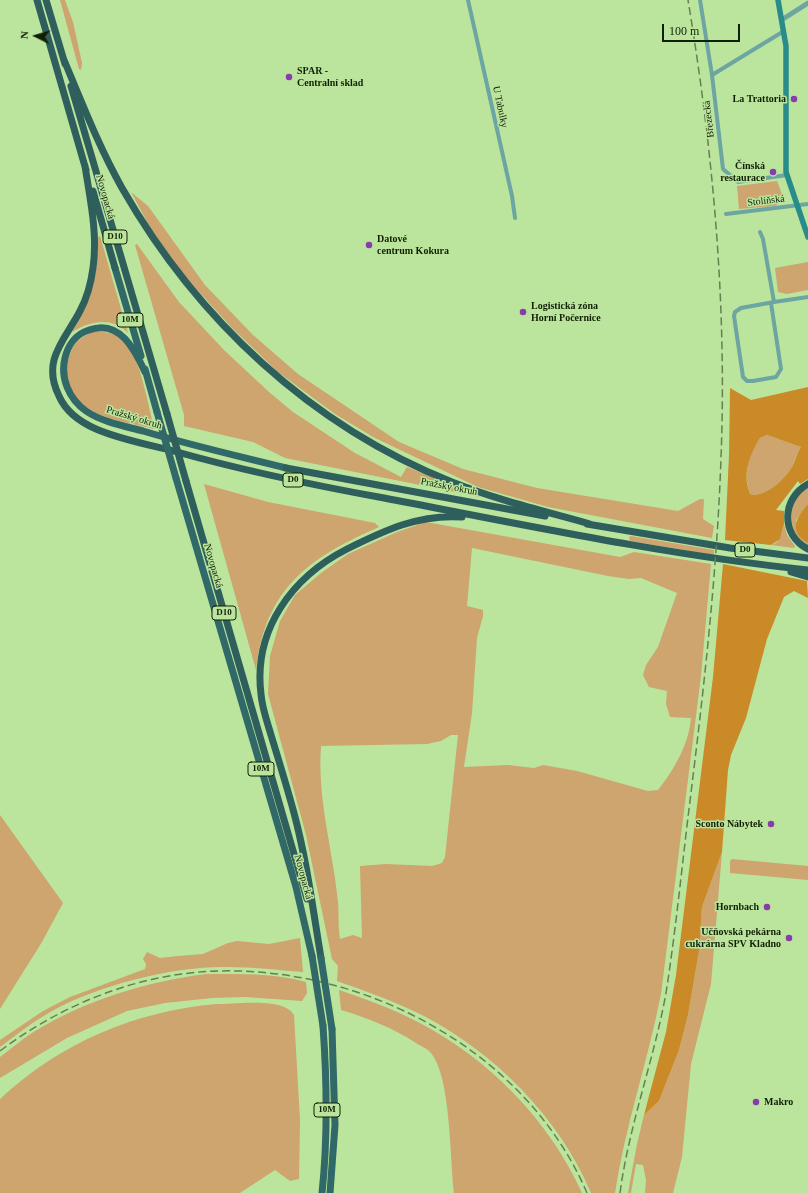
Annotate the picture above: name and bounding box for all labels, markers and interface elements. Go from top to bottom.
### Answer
north arrow [16,16,56,56]
scale bar [664,16,742,42]
text: 100 m [669,24,699,38]
text: N [18,30,30,39]
place label: SPAR - Centralní sklad [297,65,363,88]
marker: SPAR - Centralní sklad [284,72,294,82]
street label: U Tabulky [490,85,510,129]
place label: La Trattoria [733,93,786,105]
marker: La Trattoria [789,94,799,104]
street label: Březecká [701,100,717,138]
place label: Čínská restaurace [720,160,765,184]
marker: Čínská restaurace [768,167,778,177]
street label: Novopacká [93,173,117,221]
street label: Stoliňská [747,193,785,209]
road number: D10 [103,230,127,244]
place label: Datové centrum Kokura [377,233,449,256]
marker: Datové centrum Kokura [364,240,374,250]
place label: Logistická zóna Horní Počernice [531,300,601,324]
marker: Logistická zóna Horní Počernice [518,307,528,317]
road number: 10M [117,313,143,327]
street label: Pražský okruh [105,404,163,432]
road number: D0 [283,473,303,487]
street label: Pražský okruh [420,476,478,498]
street label: Novopacká [201,542,225,590]
road number: D0 [735,543,755,557]
road number: D10 [212,606,236,620]
road number: 10M [248,762,274,776]
place label: Sconto Nábytek [695,818,763,830]
marker: Sconto Nábytek [766,819,776,829]
street label: Novopacká [291,853,315,901]
place label: Hornbach [716,901,759,913]
marker: Hornbach [762,902,772,912]
place label: Učňovská pekárna cukrárna SPV Kladno [685,926,781,950]
marker: Učňovská pekárna cukrárna SPV Kladno [784,933,794,943]
place label: Makro [764,1096,793,1108]
marker: Makro [751,1097,761,1107]
road number: 10M [314,1103,340,1117]

